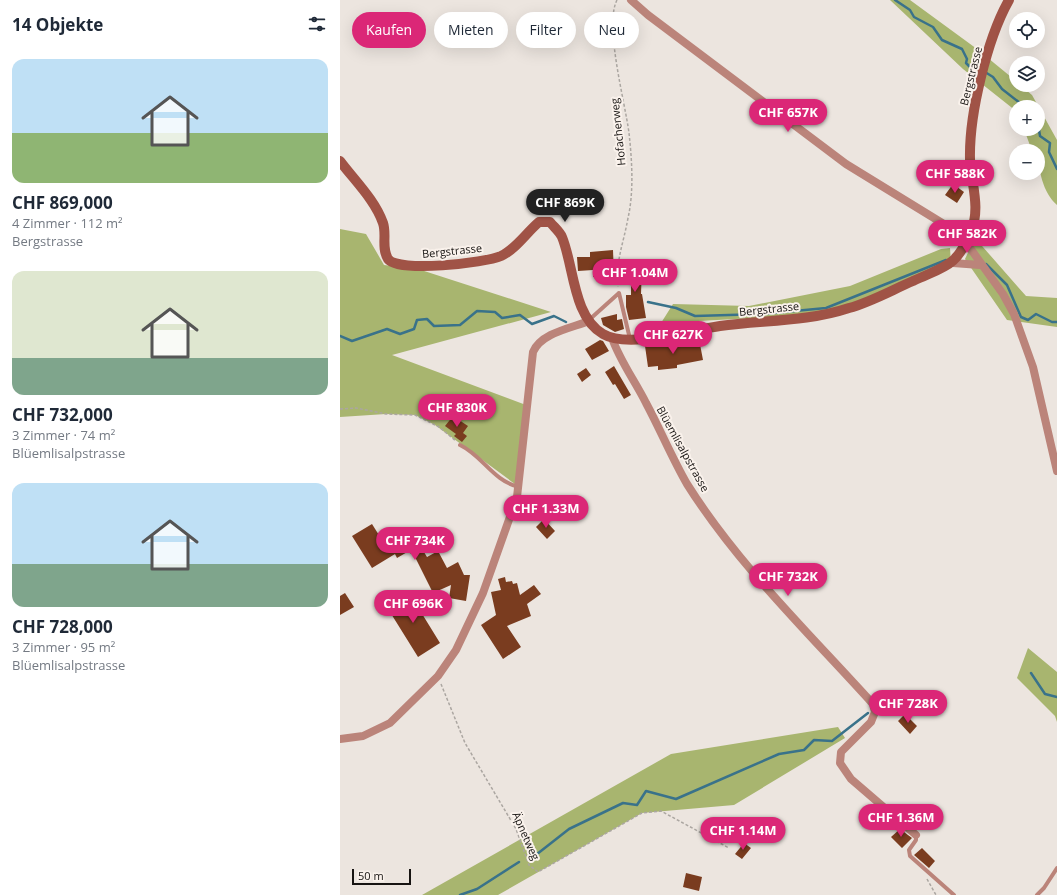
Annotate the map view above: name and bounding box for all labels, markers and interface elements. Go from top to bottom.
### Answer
chip: Kaufen [352,12,426,48]
chip: Mieten [434,12,508,48]
chip: Filter [516,12,576,48]
chip: Neu [584,12,639,48]
map controls [1009,12,1045,180]
button: locate [1009,12,1045,48]
text: 14 Objekte [12,13,103,36]
icon: filters [306,13,328,35]
street label: Bergstrasse [956,45,985,107]
button: layers [1009,56,1045,92]
icon: home [134,85,206,157]
street label: Hofacherweg [606,97,629,167]
pin: CHF 657K [747,99,829,133]
button: + [1009,100,1045,136]
text: CHF 657K [758,103,818,121]
button: − [1009,144,1045,180]
pin: CHF 588K [914,160,996,194]
text: CHF 588K [925,164,985,182]
pin: CHF 869K [524,189,606,223]
text: CHF 869,000 [12,191,113,214]
text: CHF 869K [535,193,595,211]
text: 4 Zimmer · 112 m² [12,214,123,232]
pin: CHF 582K [926,220,1008,254]
text: CHF 582K [937,224,997,242]
text: Bergstrasse [12,232,83,250]
street label: Bergstrasse [421,240,483,261]
pin: CHF 1.04M [589,259,681,293]
text: CHF 1.04M [601,263,669,281]
icon: home [134,297,206,369]
street label: Bergstrasse [738,298,800,319]
pin: CHF 627K [632,321,714,355]
text: CHF 627K [643,325,703,343]
pin: CHF 830K [416,394,498,428]
text: CHF 830K [427,398,487,416]
text: CHF 732,000 [12,403,113,426]
street label: Blüemlisalpstrasse [654,403,713,494]
text: 3 Zimmer · 74 m² [12,426,115,444]
text: Blüemlisalpstrasse [12,444,125,462]
pin: CHF 1.33M [500,495,592,529]
text: CHF 1.33M [512,499,580,517]
icon: home [134,509,206,581]
pin: CHF 734K [374,527,456,561]
text: CHF 734K [385,531,445,549]
pin: CHF 732K [747,563,829,597]
text: CHF 732K [758,567,818,585]
pin: CHF 696K [372,590,454,624]
text: CHF 696K [383,594,443,612]
text: CHF 728,000 [12,615,113,638]
text: 3 Zimmer · 95 m² [12,638,115,656]
text: Blüemlisalpstrasse [12,656,125,674]
pin: CHF 728K [867,690,949,724]
text: CHF 728K [878,694,938,712]
pin: CHF 1.36M [855,804,947,838]
text: CHF 1.36M [867,808,935,826]
street label: Äpnetweg [509,809,544,862]
pin: CHF 1.14M [697,817,789,851]
text: CHF 1.14M [709,821,777,839]
scale bar [352,867,411,886]
text: 50 m [358,868,384,883]

